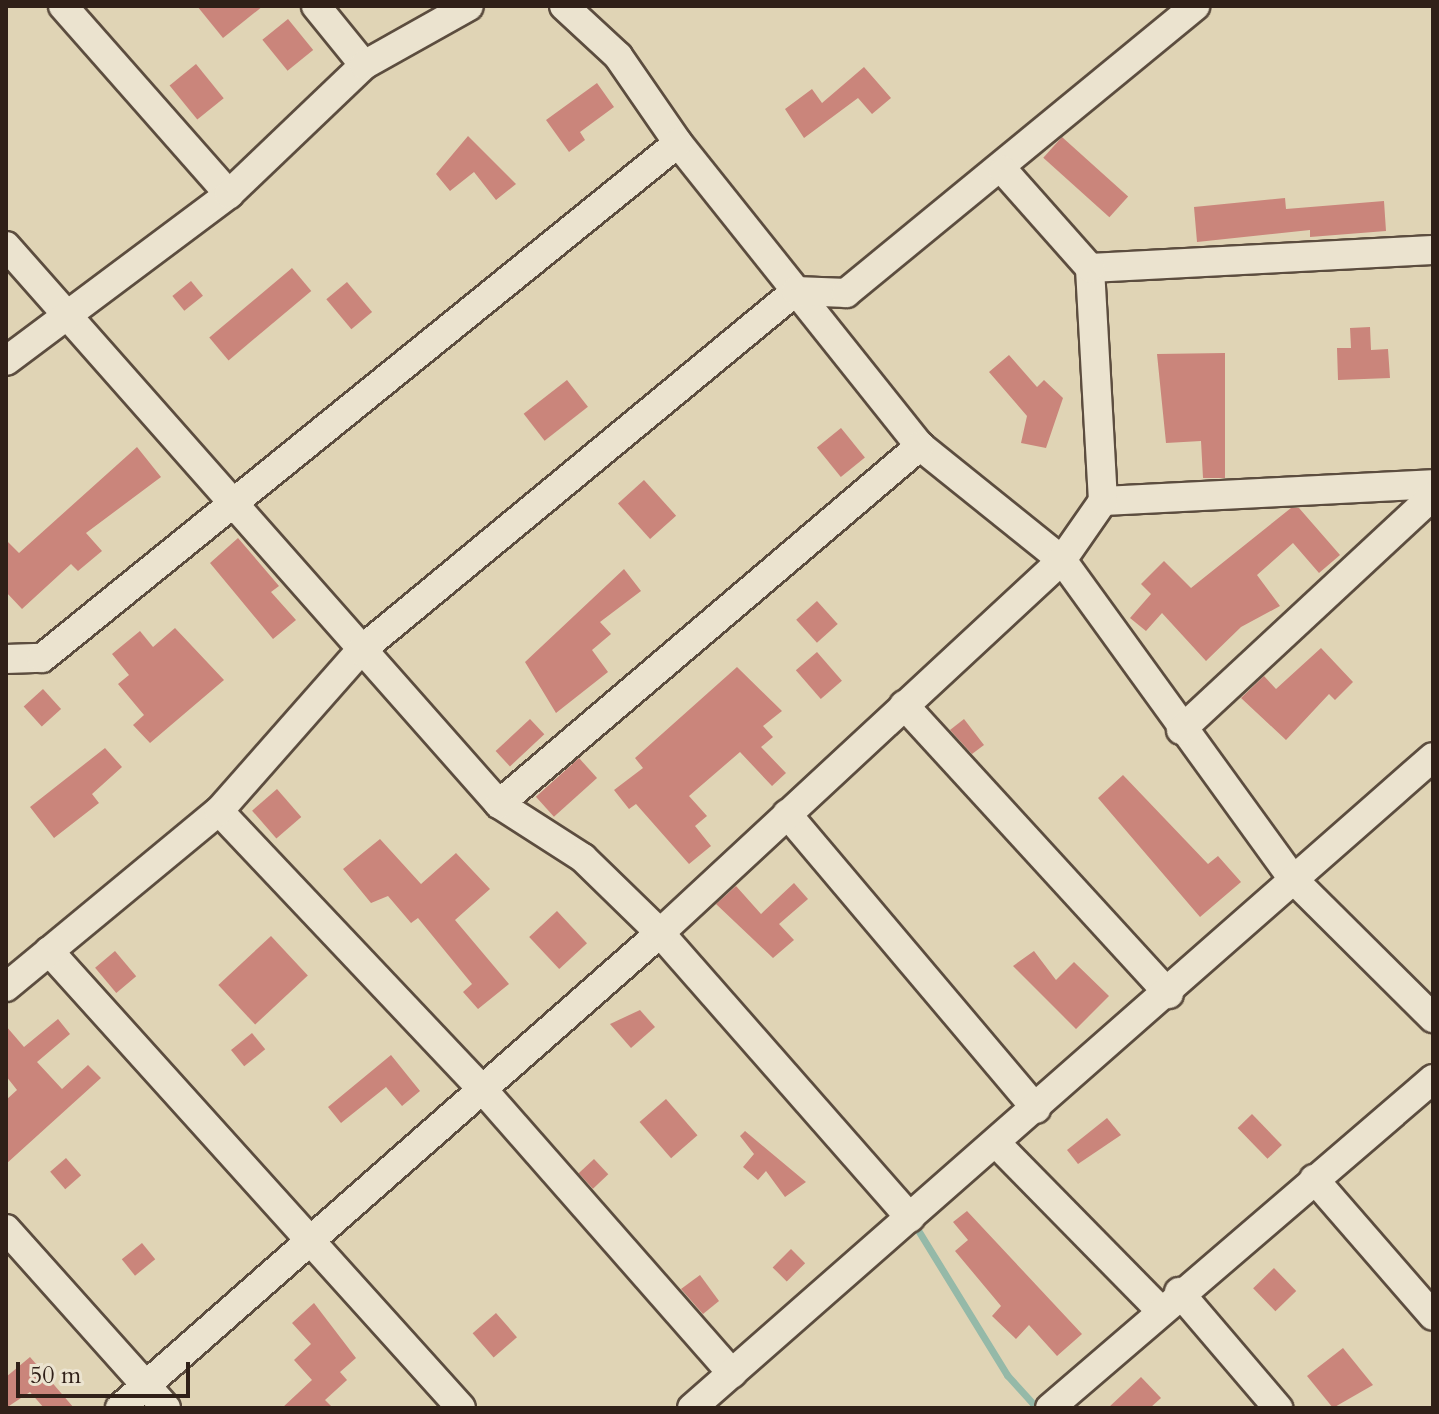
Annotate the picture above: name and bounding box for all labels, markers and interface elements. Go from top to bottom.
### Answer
scale bar [20,1346,194,1396]
text: 50 m [30,1359,81,1392]

